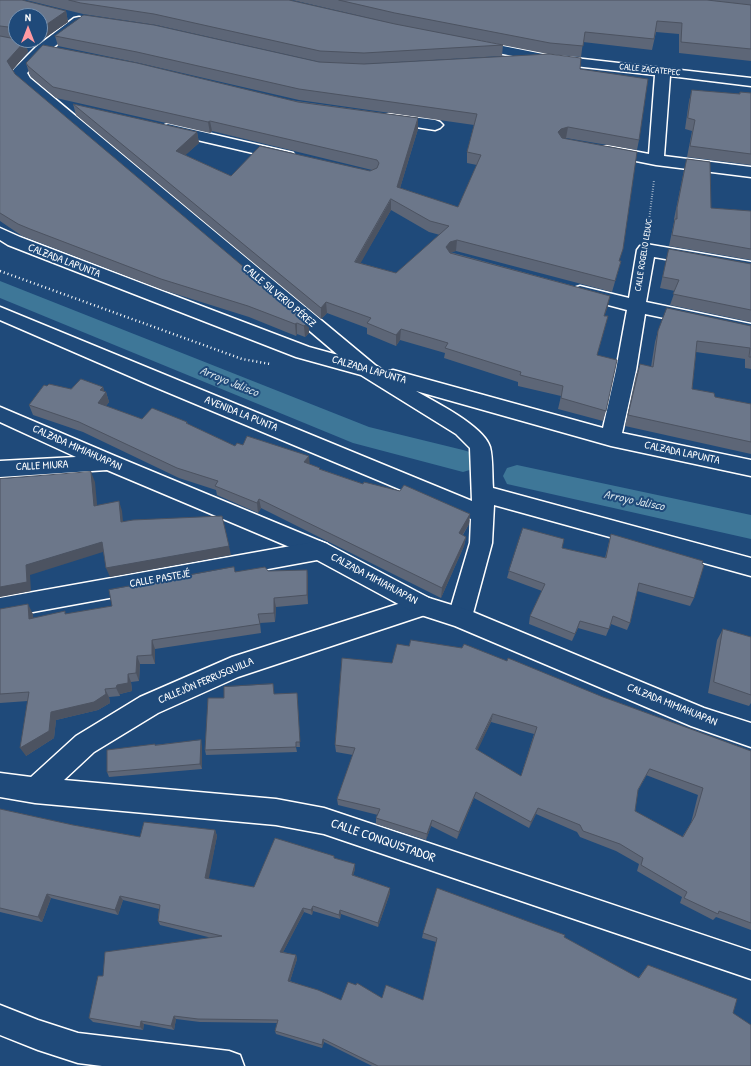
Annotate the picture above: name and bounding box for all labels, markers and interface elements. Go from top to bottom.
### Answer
north arrow [8,8,48,48]
text: N [25,10,31,24]
street label: CALLE ZACATEPEC [619,61,681,79]
street label: CALLE ROGELIO LEDUC [633,218,655,292]
street label: CALZADA LAPUNTA [26,241,102,281]
street label: CALLE SILVERIO PÉREZ [240,262,318,330]
street label: CALZADA LAPUNTA [330,353,408,387]
water label: Arroyo Jalisco [198,364,260,400]
street label: AVENIDA LA PUNTA [203,393,279,435]
street label: CALZADA MIMIAHUAPAN [30,422,124,474]
street label: CALZADA LAPUNTA [643,439,721,467]
street label: CALLE MIURA [15,458,69,474]
water label: Arroyo Jalisco [602,488,666,514]
street label: CALZADA MIMIAHUAPAN [328,551,420,607]
street label: CALLE PASTEJÉ [129,567,191,591]
street label: CALLEJÒN FERRUSQUILLA [156,655,256,707]
street label: CALZADA MIMIAHUAPAN [625,681,719,729]
street label: CALLE CONQUISTADOR [329,816,437,866]

